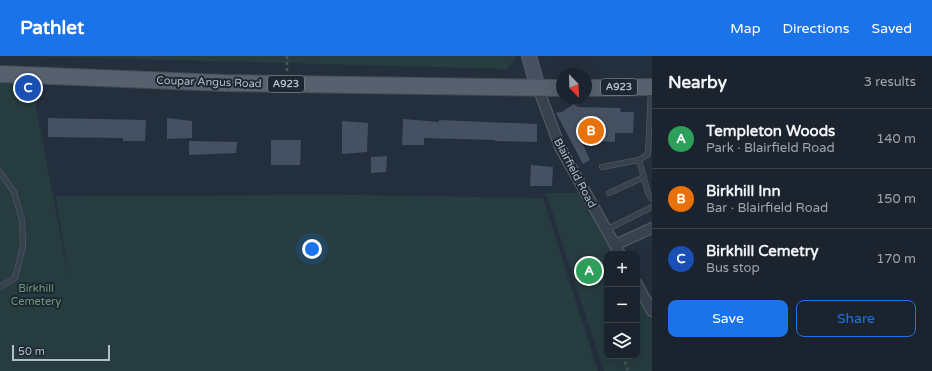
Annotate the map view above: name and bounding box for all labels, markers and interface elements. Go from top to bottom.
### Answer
text: Pathlet [20,17,84,39]
text: Map [730,20,761,37]
text: Directions [783,20,850,37]
text: Saved [872,20,912,37]
north arrow [556,68,592,104]
text: Nearby [668,72,727,93]
pin: C [15,73,41,103]
street label: Coupar Angus Road [156,74,262,90]
text: 3 results [864,74,916,90]
road number: A923 [268,76,304,92]
road number: A923 [601,79,637,95]
pin: B [578,116,604,146]
text: Templeton Woods [706,122,835,140]
text: A [676,131,686,147]
text: 140 m [876,131,916,147]
street label: Blairfield Road [551,136,599,210]
text: Park · Blairfield Road [706,140,835,156]
text: Birkhill Inn [706,182,781,200]
text: B [676,191,686,207]
text: 150 m [876,191,916,207]
text: Bar · Blairfield Road [706,200,828,216]
your location [302,239,322,259]
text: Birkhill Cemetry [706,242,819,260]
map controls [604,251,640,359]
button: + [604,251,640,287]
text: C [676,251,686,267]
text: 170 m [876,251,916,267]
pin: A [576,256,602,286]
text: Bus stop [706,260,760,276]
park label: Birkhill Cemetery [11,282,61,308]
button: − [604,287,640,323]
button: Save [668,300,788,337]
button: Share [796,300,916,337]
button: layers [604,323,640,359]
scale bar [12,343,110,362]
text: 50 m [18,345,45,358]

